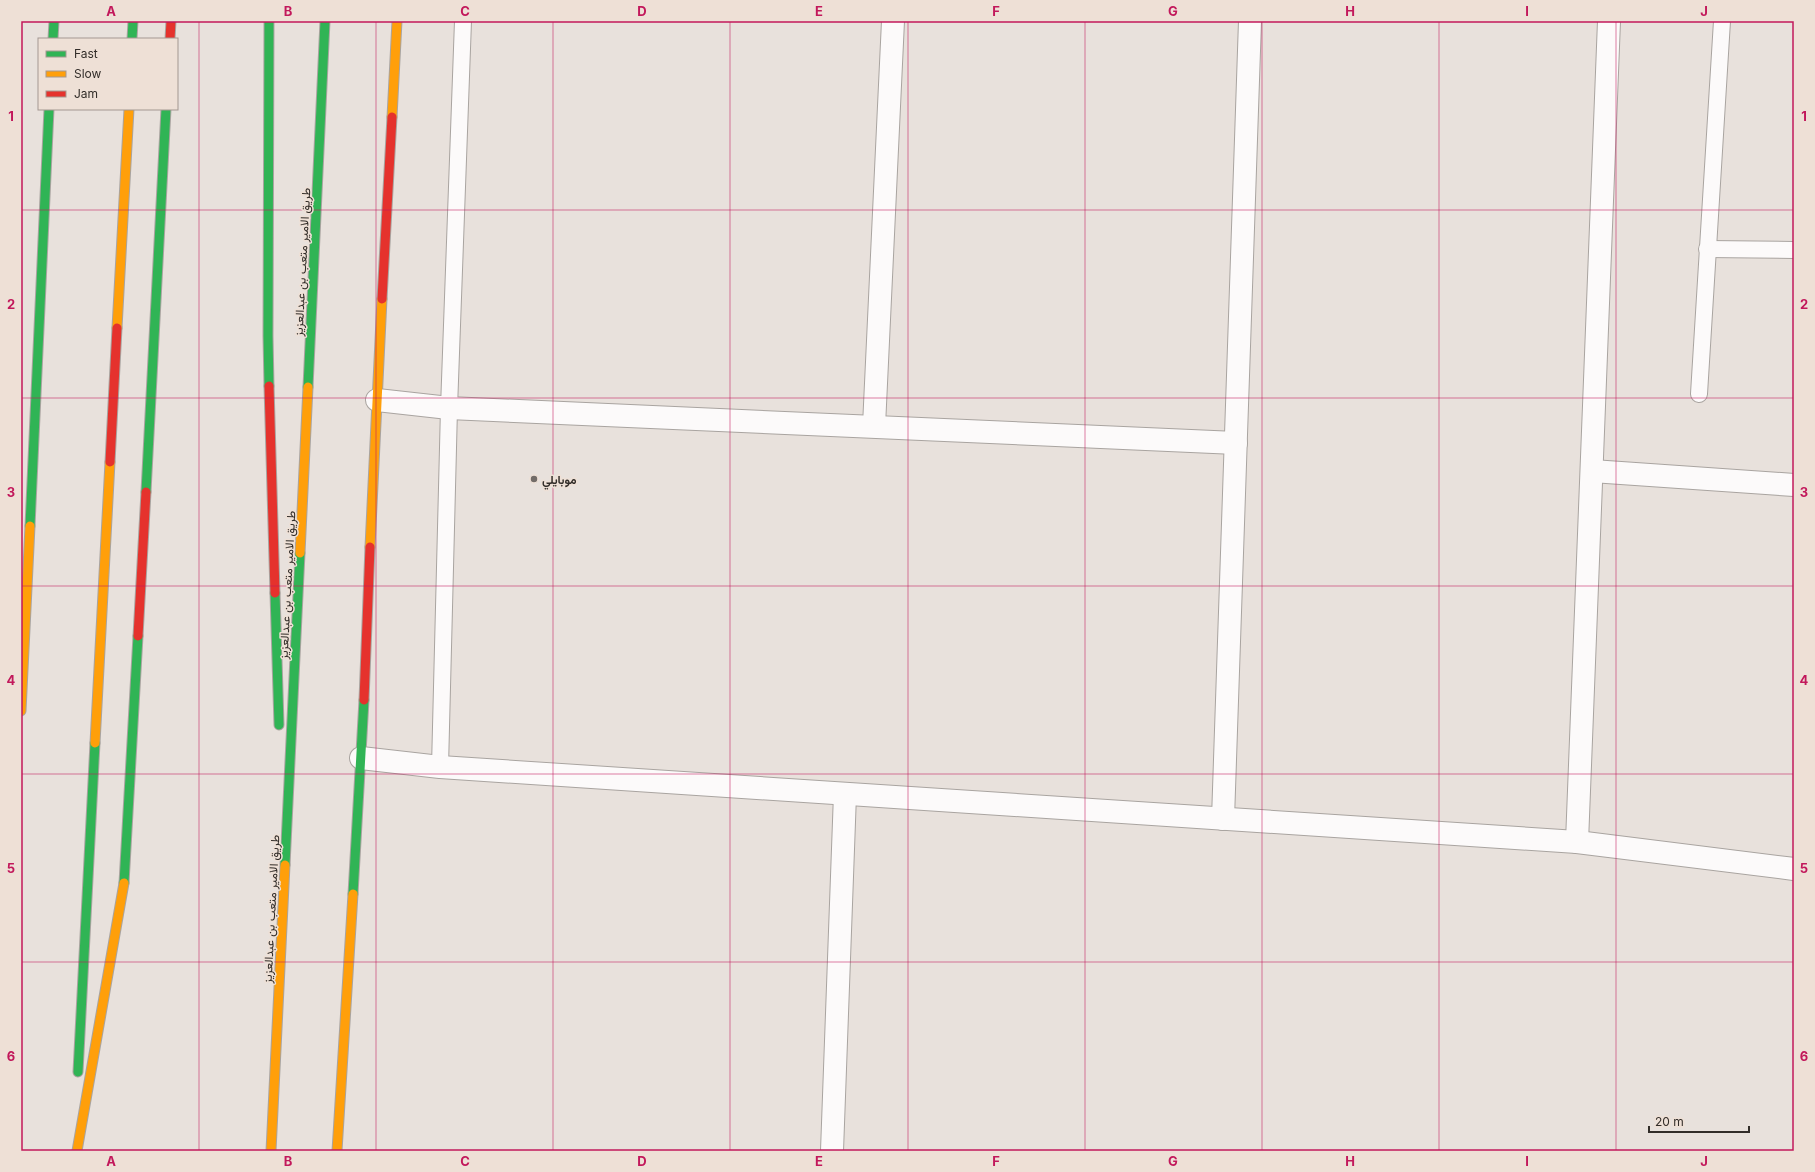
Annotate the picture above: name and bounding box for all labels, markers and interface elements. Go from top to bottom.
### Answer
text: A [106,3,116,19]
text: B [284,3,293,19]
text: C [460,3,470,19]
text: D [637,3,647,19]
text: E [815,3,823,19]
text: F [992,3,1000,19]
text: G [1168,3,1178,19]
text: H [1345,3,1355,19]
text: I [1525,3,1529,19]
text: J [1700,3,1708,19]
legend [38,38,178,110]
text: Fast [74,46,98,61]
text: Slow [74,66,102,81]
text: Jam [74,86,98,101]
text: 1 [8,108,14,124]
text: 1 [1801,108,1807,124]
street label: طريق الامير متعب بن عبدالعزيز [291,187,314,338]
text: 2 [7,296,15,312]
text: 2 [1800,296,1808,312]
place label: موبايلي [542,472,577,490]
marker: موبايلي [529,474,539,484]
text: 3 [7,484,15,500]
text: 3 [1800,484,1808,500]
street label: طريق الامير متعب بن عبدالعزيز [276,510,299,661]
text: 4 [7,672,16,688]
text: 4 [1800,672,1809,688]
street label: طريق الامير متعب بن عبدالعزيز [260,834,283,985]
text: 5 [7,860,15,876]
text: 5 [1800,860,1808,876]
text: 6 [7,1048,15,1064]
text: 6 [1800,1048,1808,1064]
scale bar [1649,1108,1749,1134]
text: 20 m [1655,1114,1684,1129]
text: A [106,1153,116,1169]
text: B [284,1153,293,1169]
text: C [460,1153,470,1169]
text: D [637,1153,647,1169]
text: E [815,1153,823,1169]
text: F [992,1153,1000,1169]
text: G [1168,1153,1178,1169]
text: H [1345,1153,1355,1169]
text: I [1525,1153,1529,1169]
text: J [1700,1153,1708,1169]

